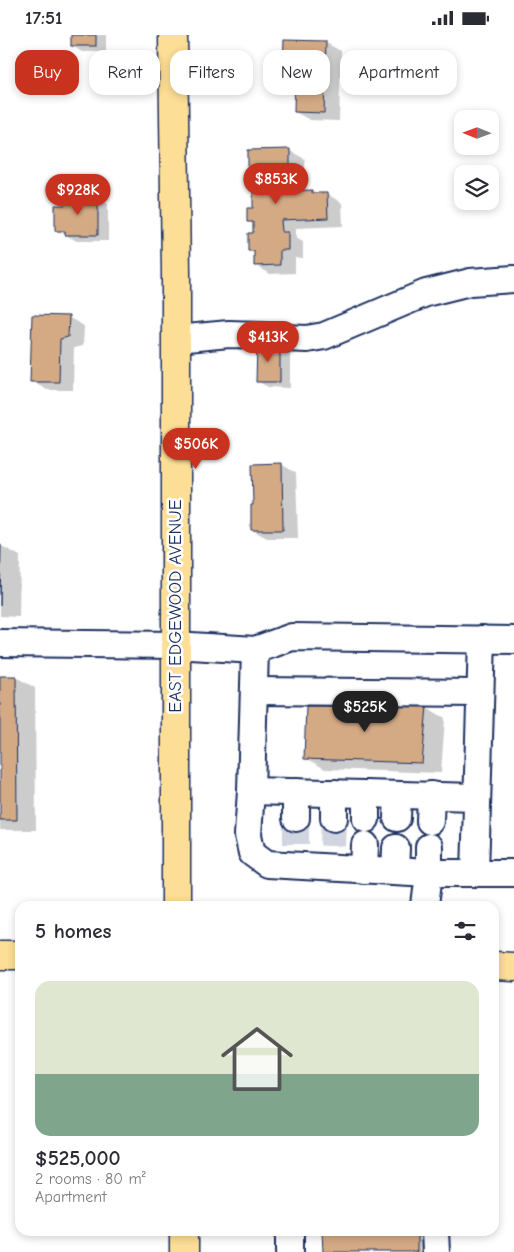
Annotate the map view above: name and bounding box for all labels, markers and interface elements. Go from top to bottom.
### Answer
text: 17:51 [25,7,63,29]
chip: Buy [15,50,79,95]
chip: Rent [89,50,160,95]
chip: Filters [170,50,253,95]
chip: New [263,50,330,95]
chip: Apartment [340,50,457,95]
north arrow [454,110,499,155]
map controls [454,110,499,210]
pin: $853K [241,163,311,205]
button: layers [454,165,499,210]
text: $853K [254,170,298,188]
pin: $928K [43,173,113,216]
text: $928K [56,181,100,199]
pin: $413K [233,321,303,363]
text: $413K [248,328,288,346]
pin: $506K [161,427,231,470]
text: $506K [174,435,218,453]
street label: EAST EDGEWOOD AVENUE [165,499,186,713]
pin: $525K [330,691,400,733]
text: $525K [343,698,387,716]
icon: filters [451,917,479,945]
text: 5 homes [35,919,112,943]
icon: home [212,1014,302,1104]
text: $525,000 [35,1146,120,1170]
text: 2 rooms · 80 m² [35,1170,146,1188]
text: Apartment [35,1188,107,1206]

